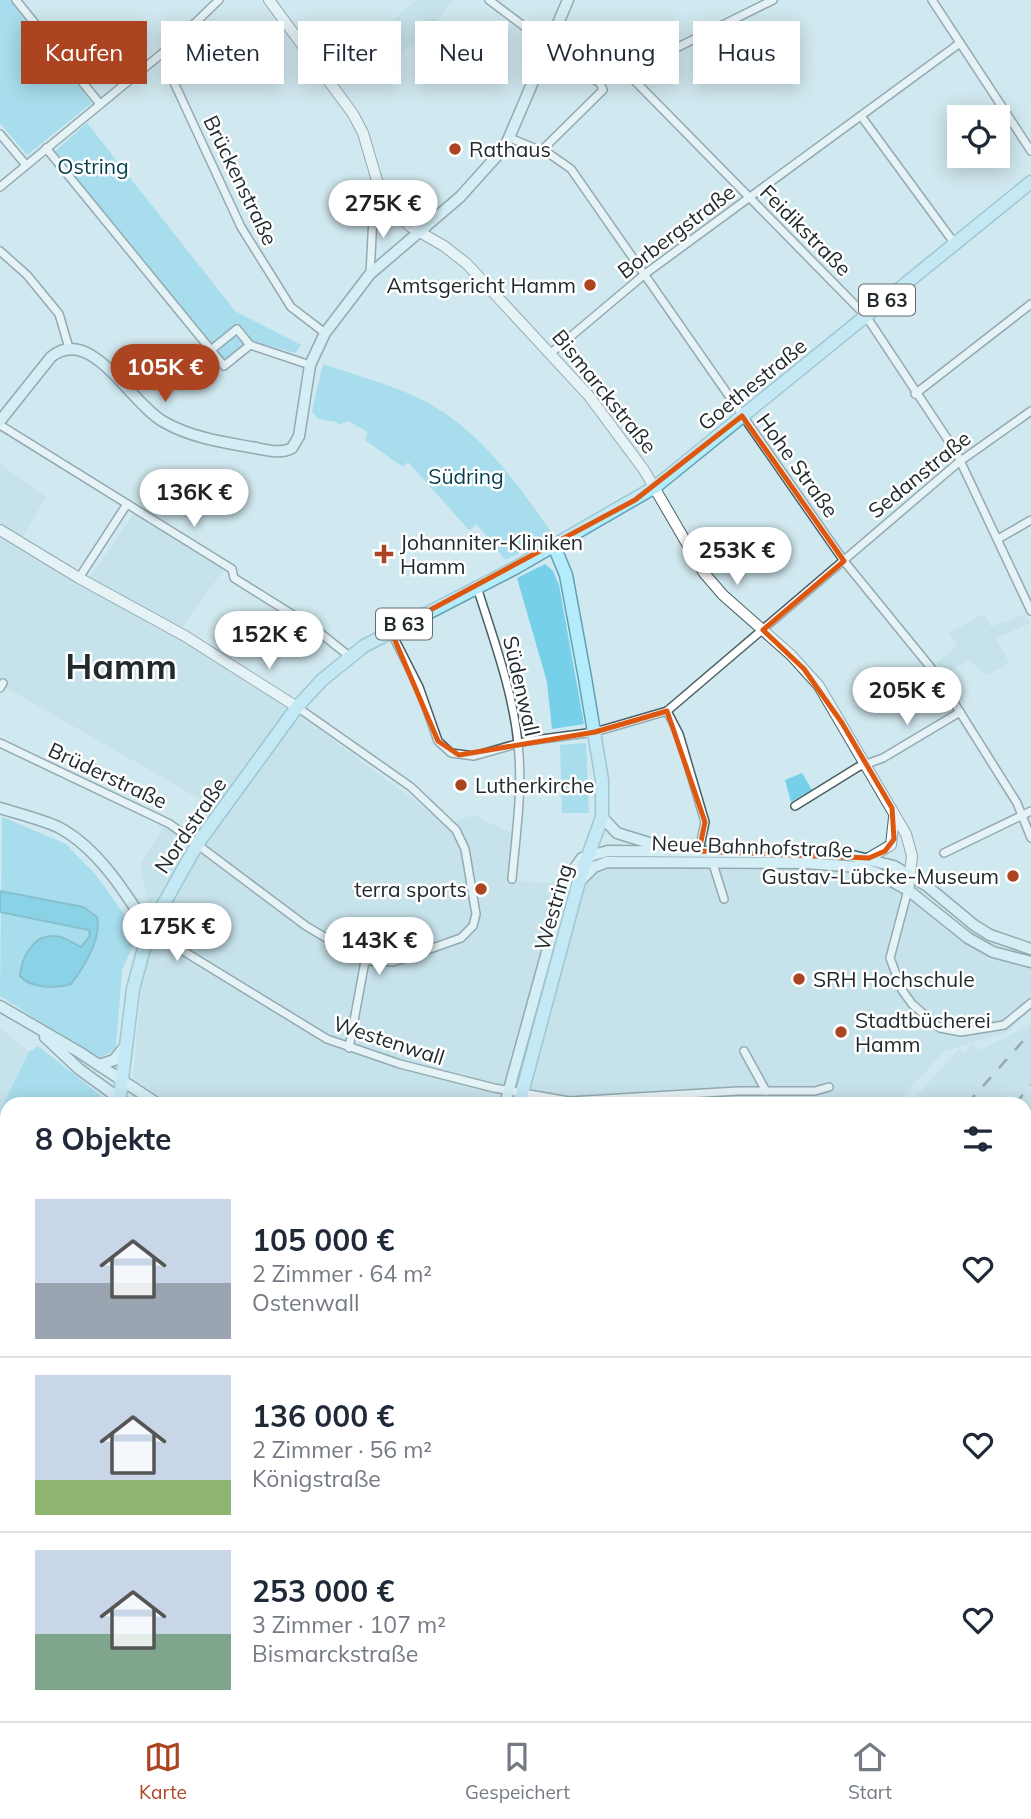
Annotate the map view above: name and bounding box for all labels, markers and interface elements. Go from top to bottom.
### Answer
chip: Kaufen [21,21,147,84]
chip: Mieten [161,21,284,84]
chip: Filter [298,21,401,84]
chip: Neu [415,21,508,84]
chip: Wohnung [522,21,679,84]
chip: Haus [693,21,800,84]
map controls [947,105,1010,168]
button: locate [947,105,1010,168]
street label: Brückenstraße [198,111,284,249]
place label: Rathaus [469,136,551,162]
marker: Rathaus [447,141,463,157]
park label: Ostring [57,153,129,179]
street label: Borbergstraße [612,178,740,284]
street label: Feidikstraße [755,179,857,281]
pin: 275K € [326,180,440,240]
text: 275K € [345,188,421,217]
place label: Amtsgericht Hamm [387,272,576,298]
marker: Amtsgericht Hamm [582,277,598,293]
road number: B 63 [859,284,915,316]
street label: Bismarckstraße [547,324,663,458]
street label: Goethestraße [692,332,812,436]
pin: 105K € [108,344,222,404]
text: 105K € [127,352,203,381]
street label: Hohe Straße [751,408,845,522]
street label: Sedanstraße [862,425,976,523]
park label: Südring [428,463,504,489]
pin: 136K € [137,470,251,529]
text: 136K € [156,477,232,506]
pin: 253K € [680,528,794,587]
place label: Johanniter-Kliniken Hamm [400,529,583,579]
text: 253K € [699,535,775,564]
marker: Johanniter-Kliniken Hamm [374,544,394,564]
road number: B 63 [376,608,432,639]
pin: 152K € [212,612,326,671]
text: 152K € [231,619,307,648]
street label: Südenwall [498,633,546,739]
district label: Hamm [65,644,177,688]
pin: 205K € [850,668,964,727]
text: 205K € [869,675,945,704]
street label: Brüderstraße [44,736,172,814]
street label: Nordstraße [148,772,232,878]
place label: Lutherkirche [475,772,594,798]
marker: Lutherkirche [453,777,469,793]
street label: Neue Bahnhofstraße [651,829,853,863]
street label: Westring [528,861,578,953]
place label: Gustav-Lübcke-Museum [762,863,999,889]
marker: Gustav-Lübcke-Museum [1005,868,1021,884]
place label: terra sports [354,876,467,902]
marker: terra sports [473,881,489,897]
pin: 175K € [120,904,234,963]
text: 175K € [139,911,215,940]
pin: 143K € [322,918,436,977]
text: 143K € [341,925,417,954]
place label: SRH Hochschule [813,966,975,992]
marker: SRH Hochschule [791,971,807,987]
place label: Stadtbücherei Hamm [855,1007,991,1057]
street label: Westenwall [330,1010,448,1070]
marker: Stadtbücherei Hamm [833,1024,849,1040]
text: 8 Objekte [35,1120,171,1158]
icon: filters [959,1120,997,1158]
text: 105 000 € [252,1221,394,1259]
icon: home [91,1227,175,1311]
icon: heart [959,1250,997,1288]
text: 2 Zimmer · 64 m² [252,1259,432,1288]
text: Ostenwall [252,1288,359,1317]
text: 136 000 € [252,1397,394,1435]
icon: home [91,1403,175,1487]
icon: heart [959,1426,997,1464]
text: 2 Zimmer · 56 m² [252,1435,432,1464]
text: Königstraße [252,1464,381,1493]
text: 253 000 € [252,1572,394,1610]
icon: home [91,1578,175,1662]
icon: heart [959,1601,997,1639]
text: 3 Zimmer · 107 m² [252,1610,446,1639]
text: Bismarckstraße [252,1639,418,1668]
tab: Karte [139,1738,187,1804]
tab: Gespeichert [465,1738,570,1804]
tab: Start [848,1738,892,1804]

